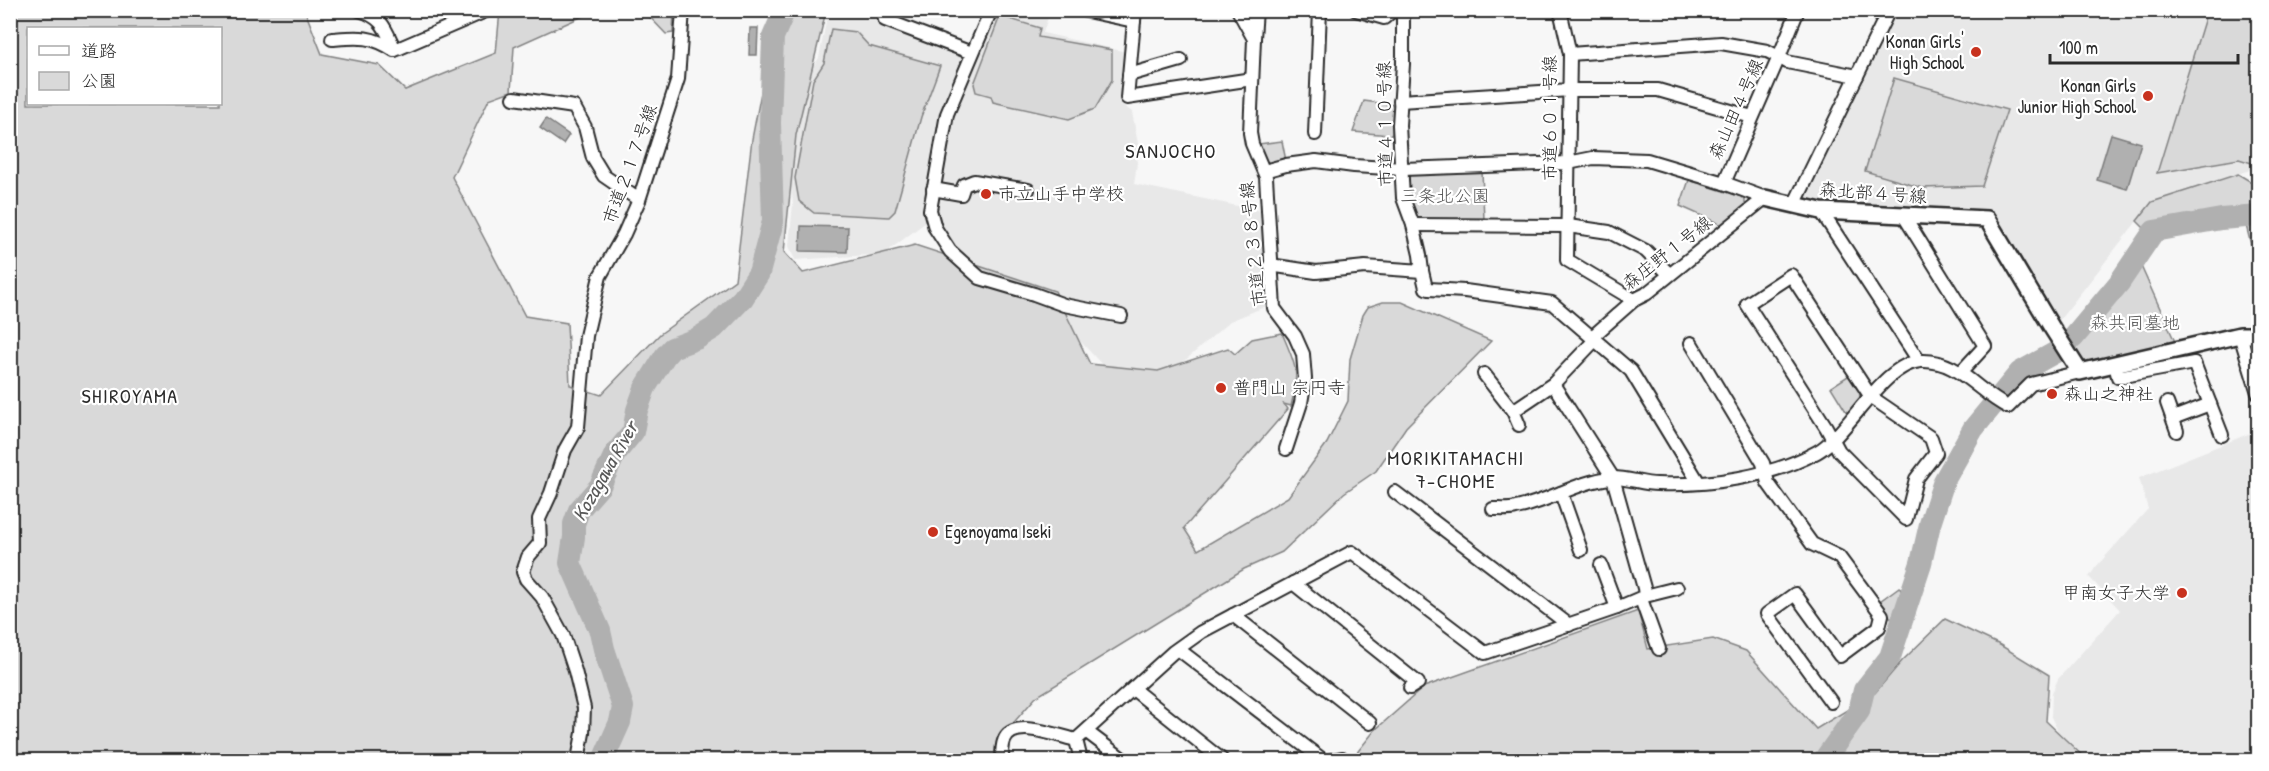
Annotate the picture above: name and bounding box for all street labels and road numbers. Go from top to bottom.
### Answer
street label: 森山田４号線 [1702,54,1769,163]
street label: 市道６０１号線 [1537,55,1562,181]
street label: 市道４１０号線 [1371,61,1398,187]
street label: 市道２１７号線 [596,100,663,227]
street label: 森北部４号線 [1818,176,1928,209]
street label: 市道２３８号線 [1233,180,1272,308]
street label: 森庄野１号線 [1616,210,1717,296]

